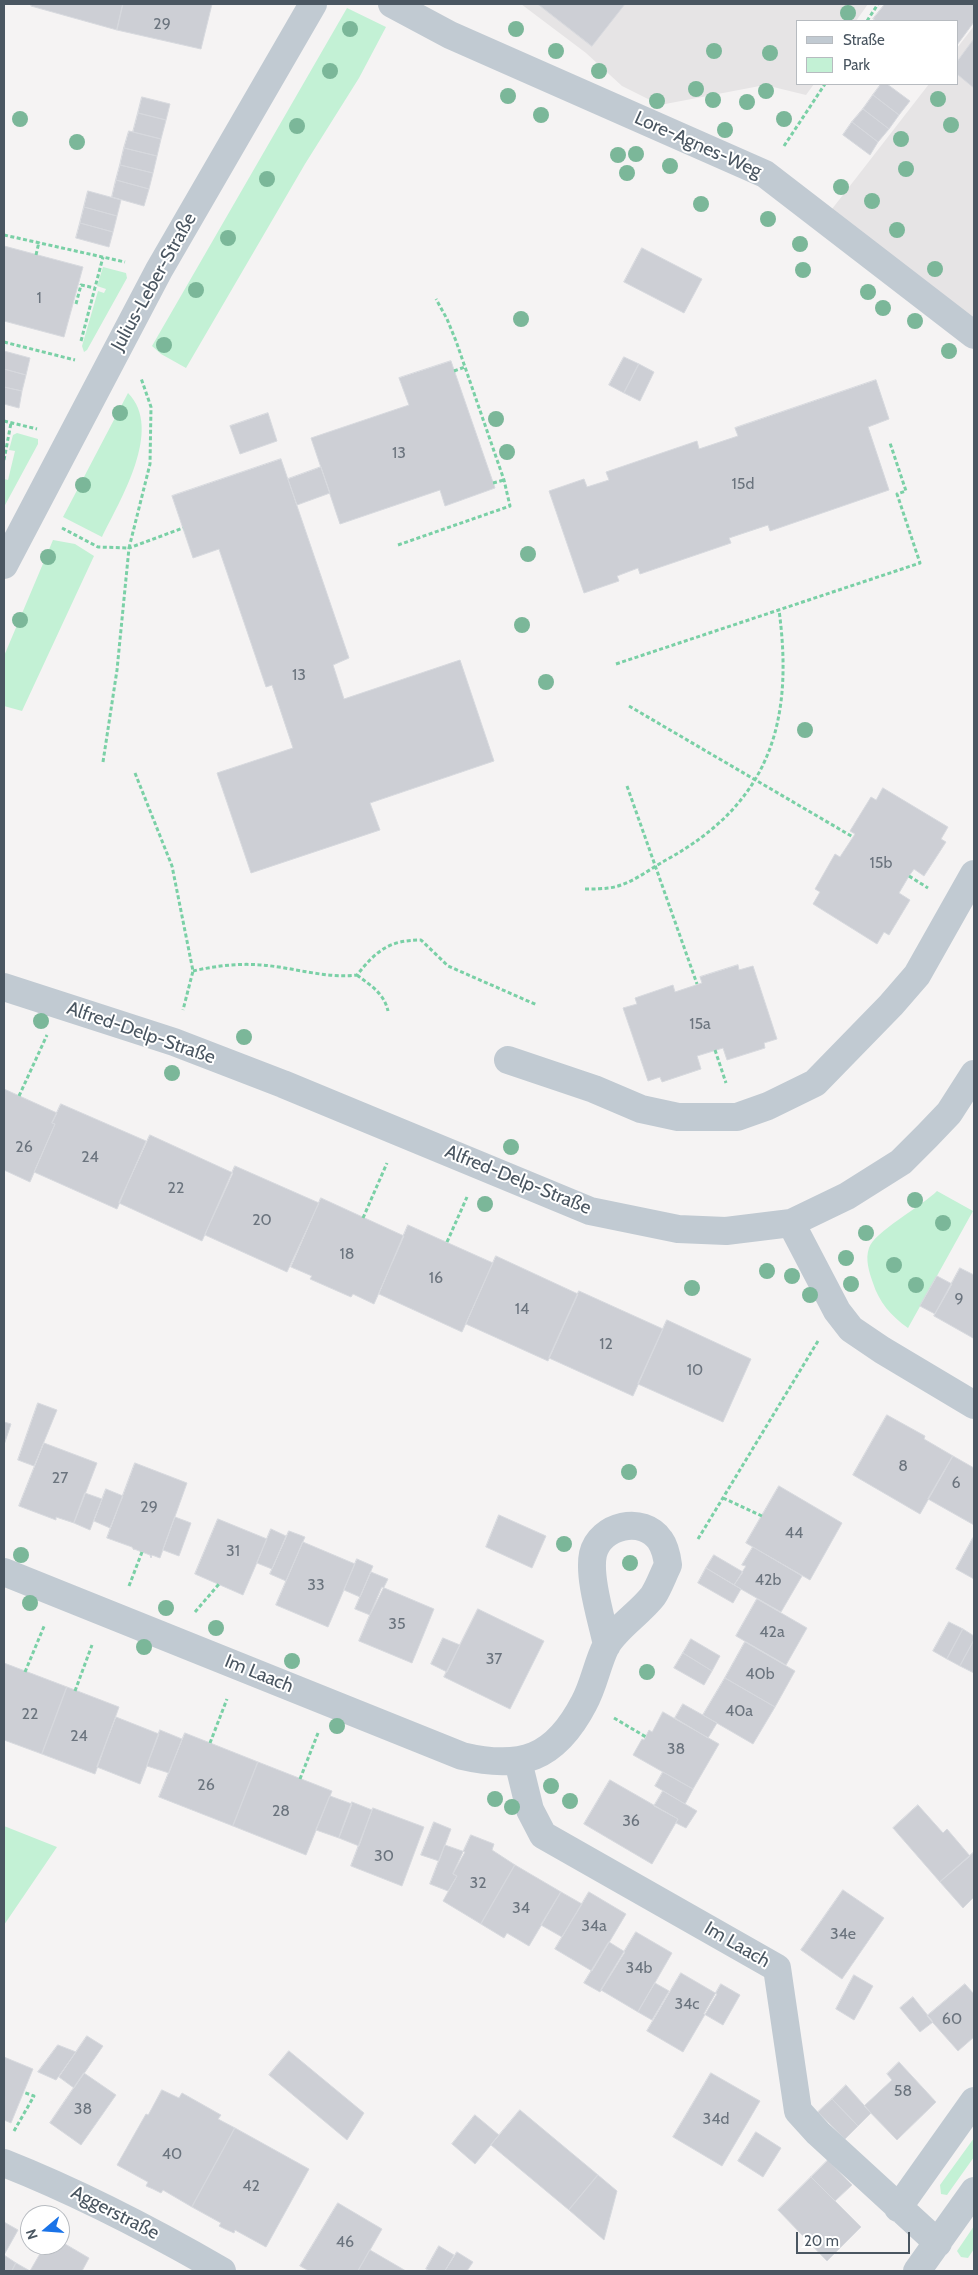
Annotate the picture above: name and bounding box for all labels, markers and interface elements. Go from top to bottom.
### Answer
house number: 29 [153,14,171,34]
legend [796,20,958,85]
text: Straße [843,31,885,49]
text: Park [843,56,870,74]
street label: Lore-Agnes-Weg [631,107,765,183]
street label: Julius-Leber-Straße [107,209,201,355]
house number: 1 [36,288,42,308]
house number: 13 [392,443,406,463]
house number: 15d [732,474,754,494]
house number: 13 [292,665,306,685]
house number: 15b [870,853,892,873]
street label: Alfred-Delp-Straße [64,997,218,1069]
house number: 15a [689,1014,711,1034]
house number: 26 [15,1137,33,1157]
street label: Alfred-Delp-Straße [442,1140,594,1220]
house number: 24 [81,1147,99,1167]
house number: 22 [168,1178,184,1198]
house number: 20 [252,1210,272,1230]
house number: 18 [340,1244,354,1264]
house number: 16 [429,1268,443,1288]
house number: 9 [954,1289,964,1309]
house number: 14 [515,1299,529,1319]
house number: 12 [599,1334,613,1354]
house number: 10 [687,1360,703,1380]
house number: 8 [898,1456,908,1476]
house number: 27 [52,1468,68,1488]
house number: 6 [951,1473,961,1493]
house number: 29 [140,1497,158,1517]
house number: 44 [785,1523,803,1543]
house number: 31 [226,1541,240,1561]
house number: 42b [755,1570,781,1590]
house number: 33 [307,1575,325,1595]
house number: 35 [388,1614,406,1634]
house number: 42a [759,1622,785,1642]
house number: 37 [486,1649,502,1669]
street label: Im Laach [221,1650,297,1698]
house number: 40b [745,1664,775,1684]
house number: 40a [725,1701,753,1721]
house number: 22 [22,1704,38,1724]
house number: 24 [70,1726,88,1746]
house number: 38 [667,1739,685,1759]
house number: 26 [197,1775,215,1795]
house number: 28 [272,1801,290,1821]
house number: 36 [622,1811,640,1831]
house number: 30 [374,1846,394,1866]
house number: 32 [469,1873,487,1893]
house number: 34 [512,1898,530,1918]
house number: 34a [581,1916,607,1936]
street label: Im Laach [700,1917,774,1973]
house number: 34e [830,1924,856,1944]
house number: 34b [626,1958,652,1978]
house number: 34c [674,1994,700,2014]
house number: 60 [942,2009,962,2029]
house number: 58 [894,2081,912,2101]
house number: 38 [74,2099,92,2119]
house number: 34d [703,2109,729,2129]
house number: 40 [162,2144,182,2164]
house number: 42 [242,2176,260,2196]
street label: Aggerstraße [67,2181,163,2245]
north arrow [20,2205,70,2255]
scale bar [798,2222,912,2254]
text: N [22,2227,42,2242]
house number: 46 [336,2232,354,2252]
text: 20 m [804,2232,839,2250]

